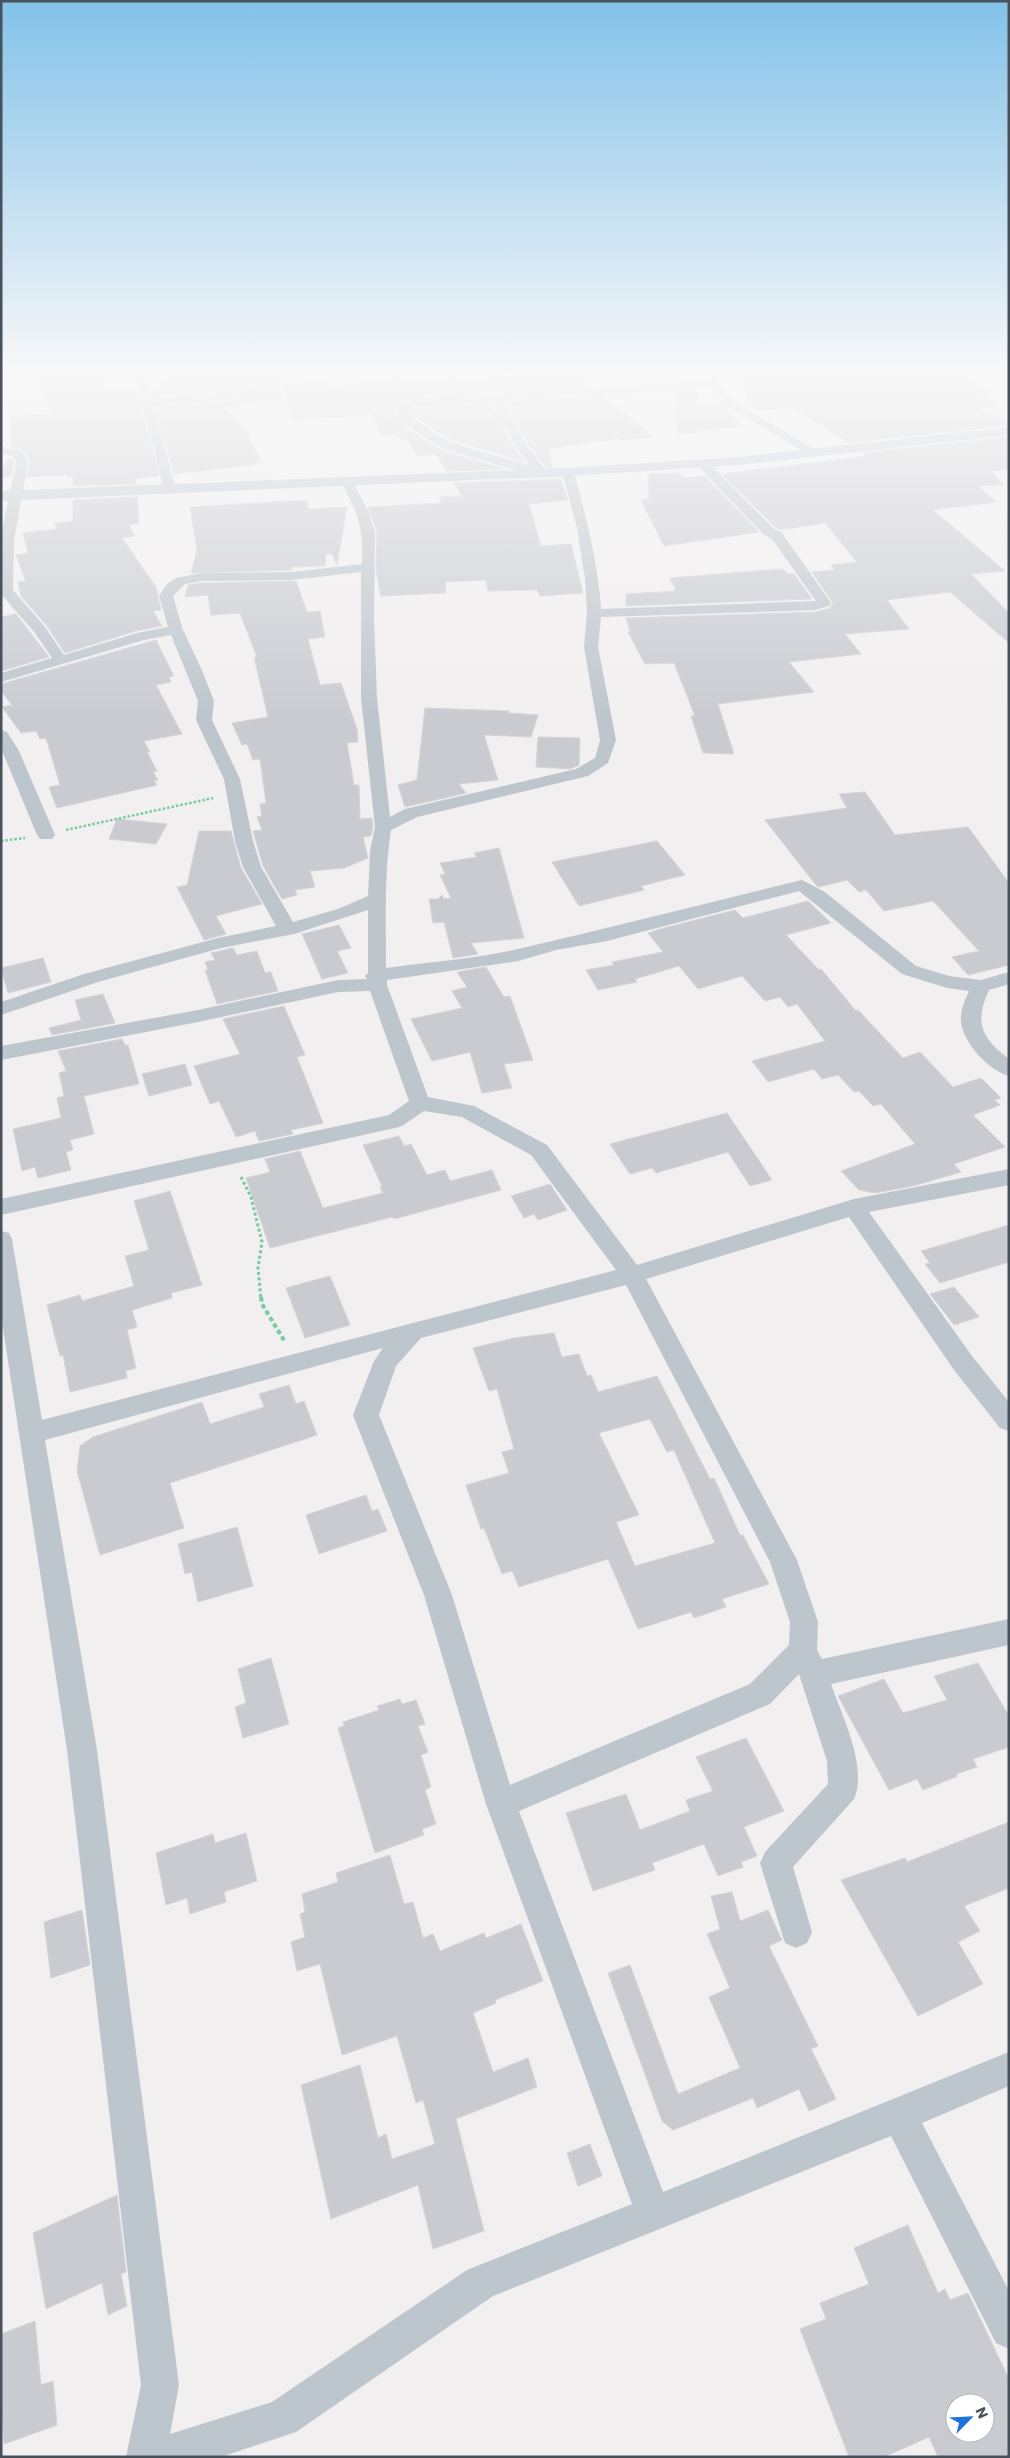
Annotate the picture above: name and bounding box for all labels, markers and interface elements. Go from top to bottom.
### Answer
north arrow [945,2393,995,2443]
text: N [971,2404,993,2422]

